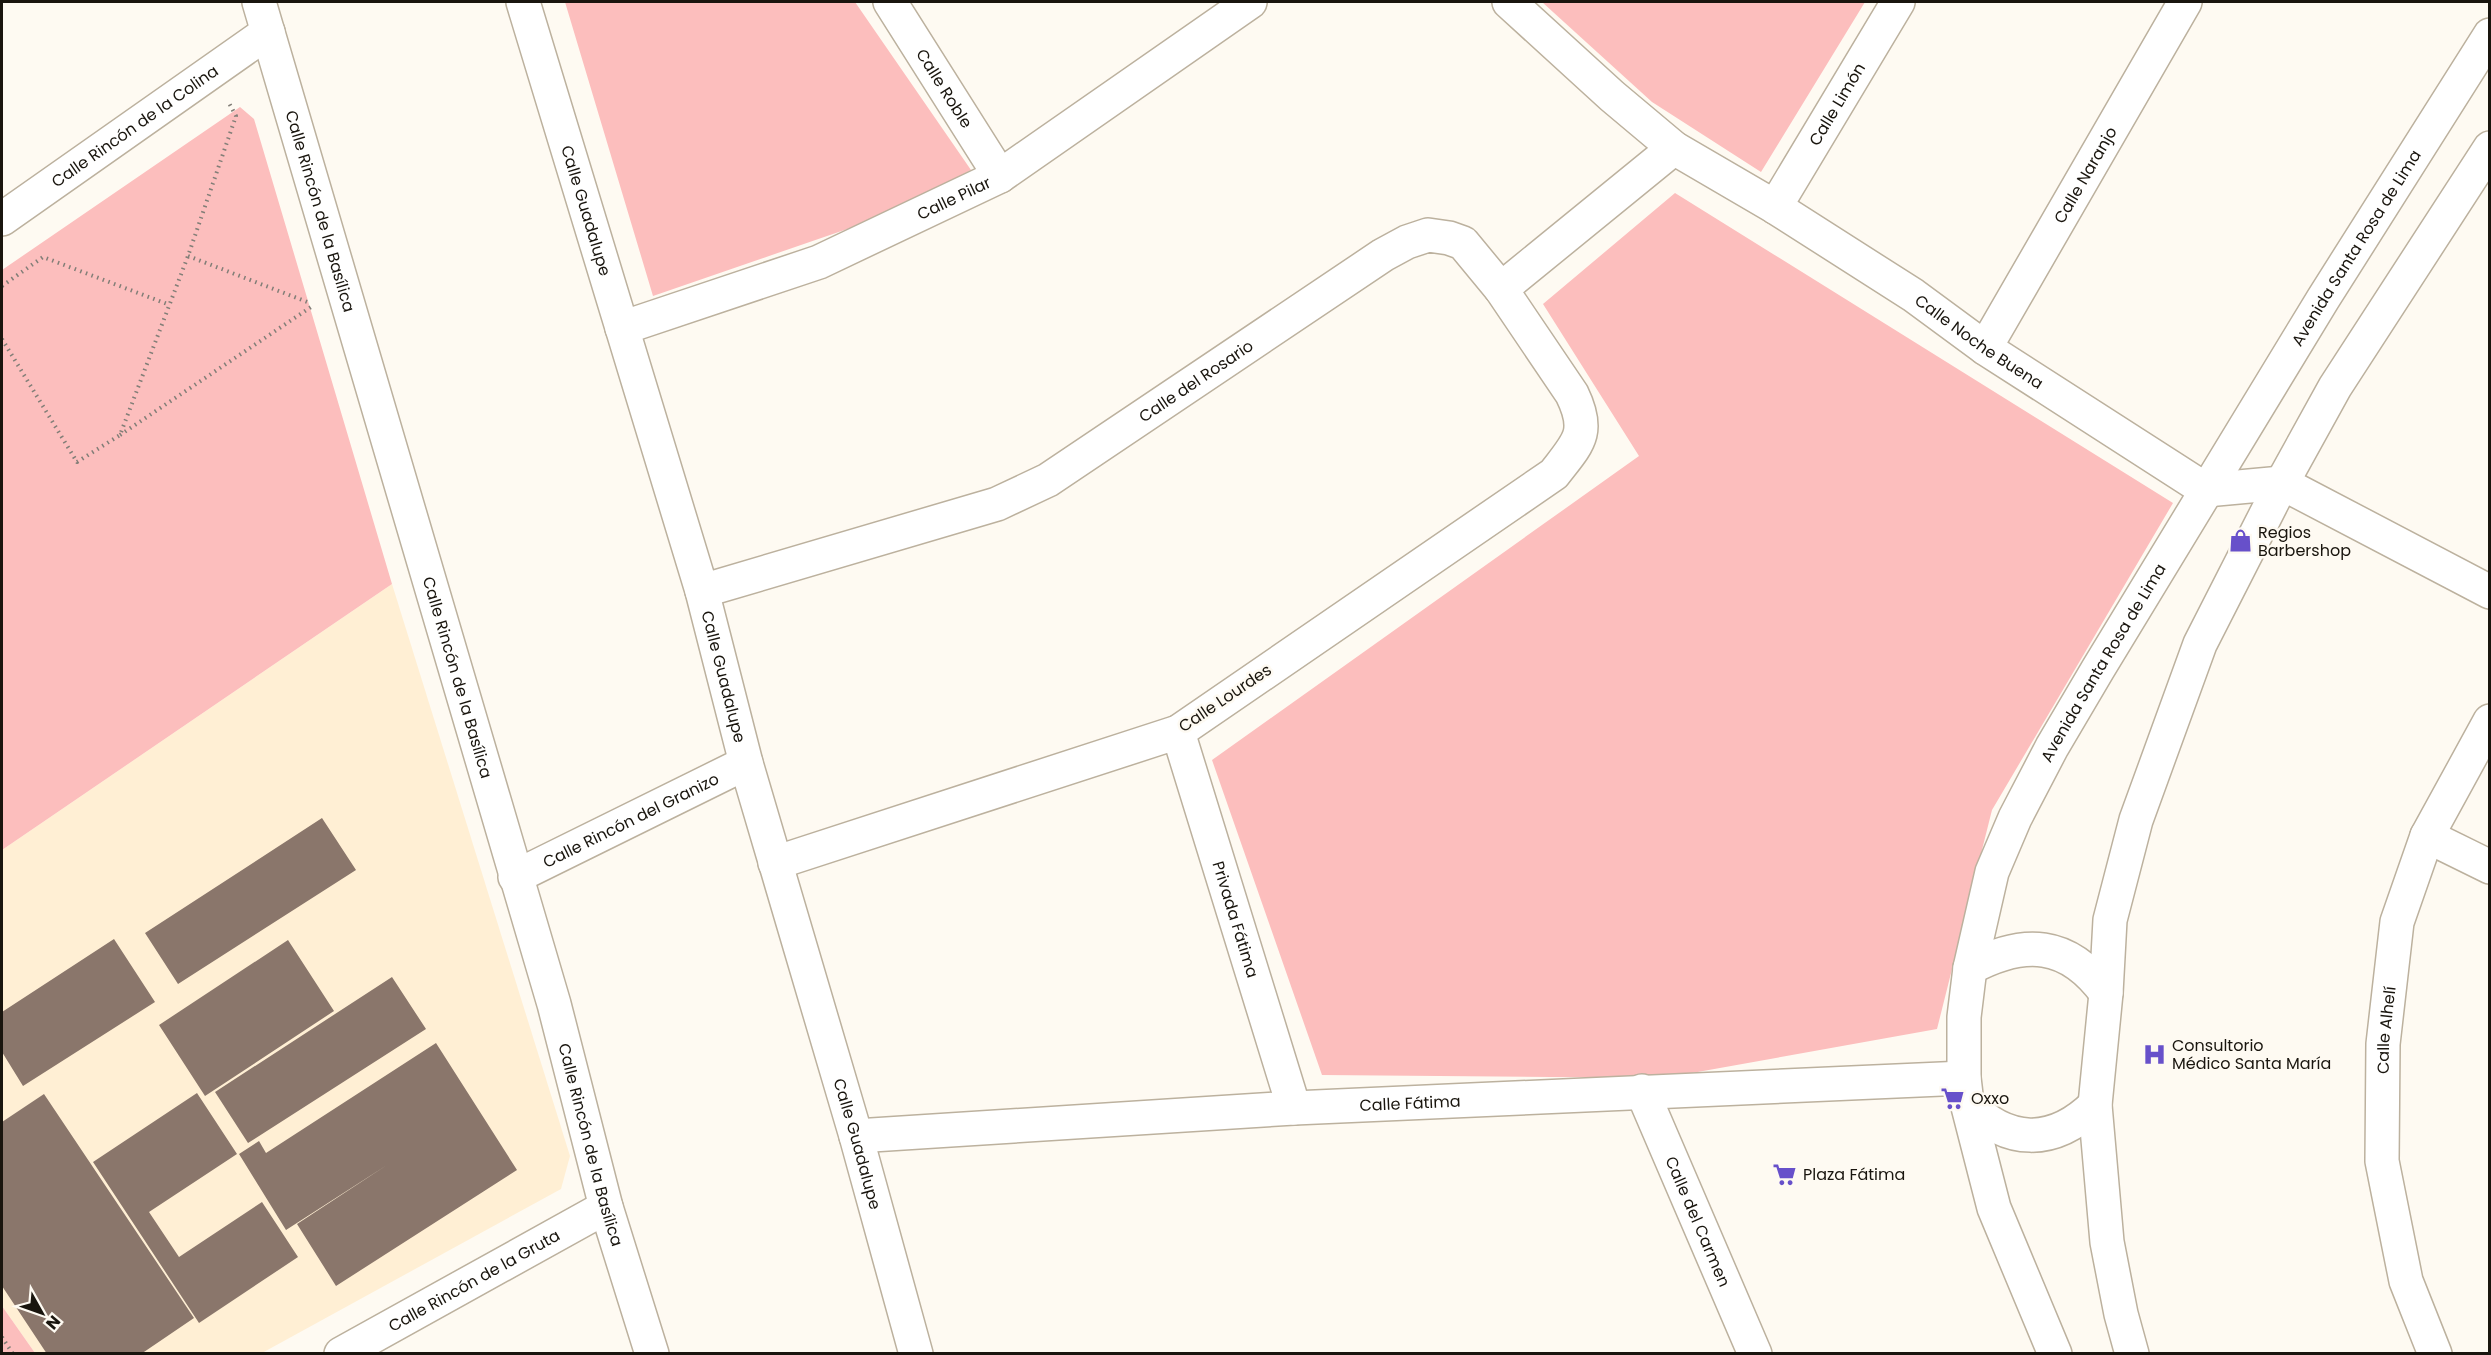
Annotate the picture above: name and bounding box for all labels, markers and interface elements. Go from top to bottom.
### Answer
street label: Calle Roble [911,44,978,132]
street label: Calle Limón [1803,58,1871,150]
street label: Calle Rincón de la Colina [46,59,223,193]
street label: Calle Rincón de la Basílica [280,108,361,315]
street label: Calle Naranjo [2048,122,2122,228]
street label: Calle Guadalupe [556,142,617,279]
street label: Avenida Santa Rosa de Lima [2286,145,2426,350]
street label: Calle Pilar [913,171,995,225]
street label: Calle Noche Buena [1910,289,2048,394]
street label: Calle del Rosario [1134,334,1258,427]
place label: Regios Barbershop [2258,521,2351,562]
shop icon: Regios Barbershop [2227,528,2253,554]
street label: Avenida Santa Rosa de Lima [2035,559,2171,766]
street label: Calle Rincón de la Basílica [417,574,498,781]
street label: Calle Guadalupe [696,608,752,745]
street label: Calle Lourdes [1174,658,1276,738]
street label: Calle Rincón del Granizo [539,767,723,873]
street label: Privada Fátima [1207,858,1265,980]
street label: Calle Alhelí [2371,985,2401,1074]
place label: Consultorio Médico Santa María [2172,1034,2331,1075]
street label: Calle Rincón de la Basílica [553,1041,629,1249]
hospital icon: Consultorio Médico Santa María [2141,1041,2167,1067]
street label: Calle Guadalupe [828,1075,887,1212]
supermarket icon: Oxxo [1940,1085,1966,1111]
place label: Oxxo [1971,1087,2009,1110]
street label: Calle Fátima [1359,1089,1461,1117]
street label: Calle del Carmen [1660,1153,1736,1290]
supermarket icon: Plaza Fátima [1772,1161,1798,1187]
place label: Plaza Fátima [1803,1163,1905,1186]
street label: Calle Rincón de la Gruta [384,1223,564,1337]
north arrow [12,1283,72,1343]
text: N [40,1310,66,1334]

